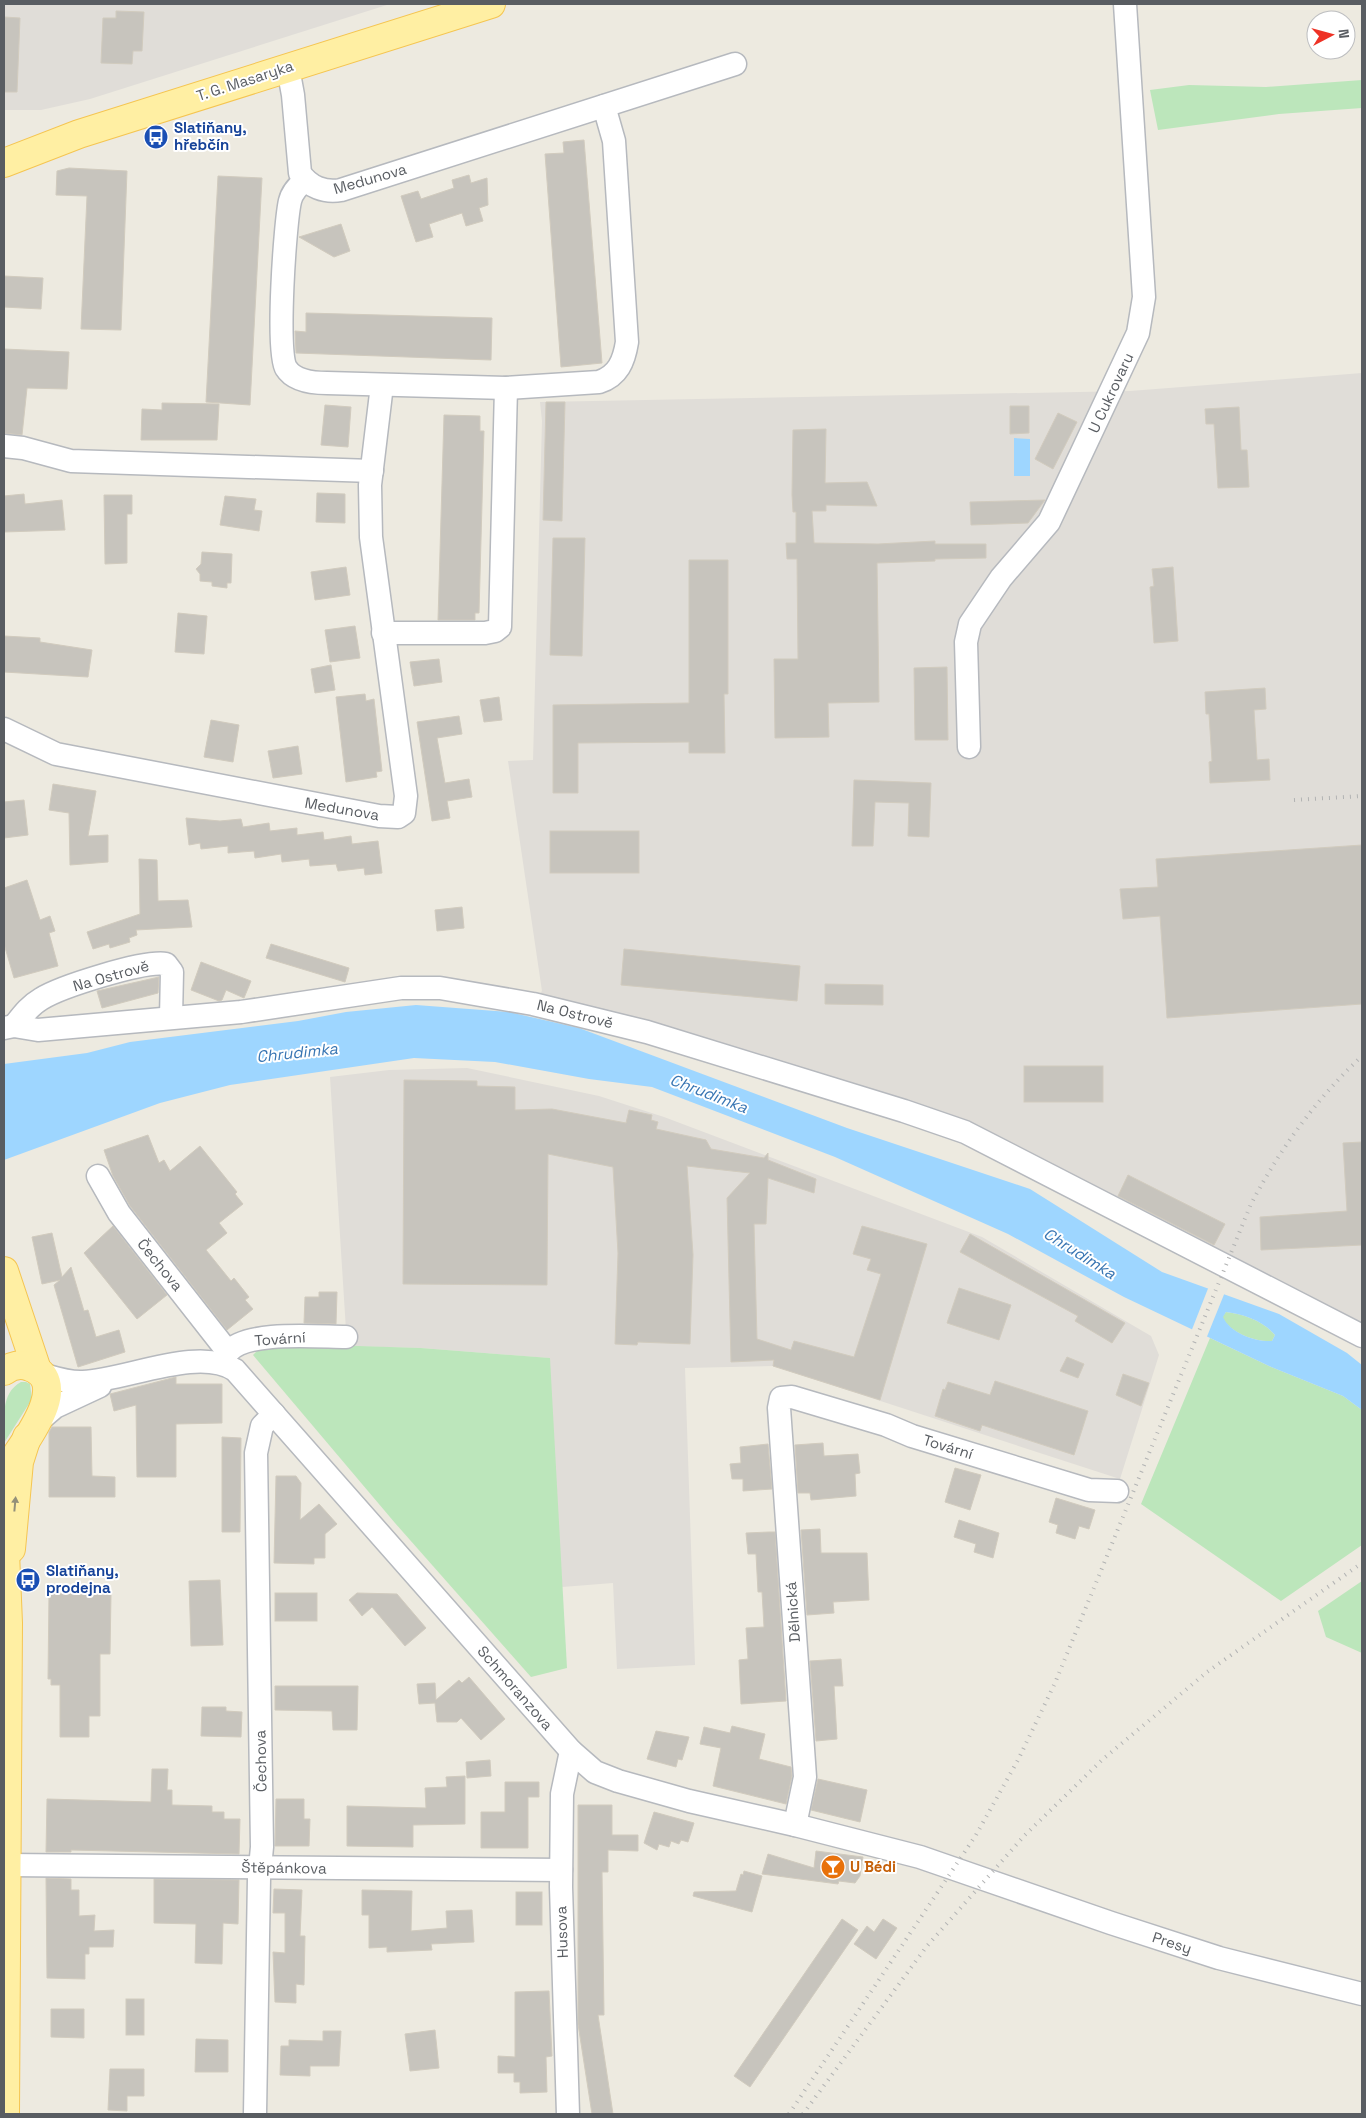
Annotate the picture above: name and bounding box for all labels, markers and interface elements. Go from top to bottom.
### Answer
north arrow [1306,10,1356,60]
text: N [1334,28,1353,39]
street label: T. G. Masaryka [194,56,296,105]
place label: Slatiňany, hřebčín [174,118,247,154]
bus stop icon: Slatiňany, hřebčín [143,124,169,150]
street label: Medunova [331,159,409,198]
street label: U Cukrovaru [1084,350,1137,436]
street label: Medunova [303,793,381,824]
street label: Na Ostrově [71,956,151,995]
street label: Na Ostrově [535,995,615,1032]
water label: Chrudimka [255,1038,339,1067]
water label: Chrudimka [667,1069,751,1118]
water label: Chrudimka [1040,1223,1121,1284]
street label: Čechova [133,1235,188,1295]
street label: Tovární [254,1327,307,1350]
street label: Tovární [921,1430,976,1463]
one-way arrow [11,1496,19,1512]
place label: Slatiňany, prodejna [46,1561,119,1597]
bus stop icon: Slatiňany, prodejna [15,1567,41,1593]
street label: Dělnická [781,1581,804,1643]
street label: Schmoranzova [474,1642,557,1734]
street label: Čechova [250,1729,271,1792]
bar icon: U Bédi [820,1854,846,1880]
street label: Štěpánkova [241,1857,327,1878]
place label: U Bédi [850,1857,896,1876]
street label: Husova [551,1905,572,1959]
street label: Presy [1150,1927,1194,1958]

